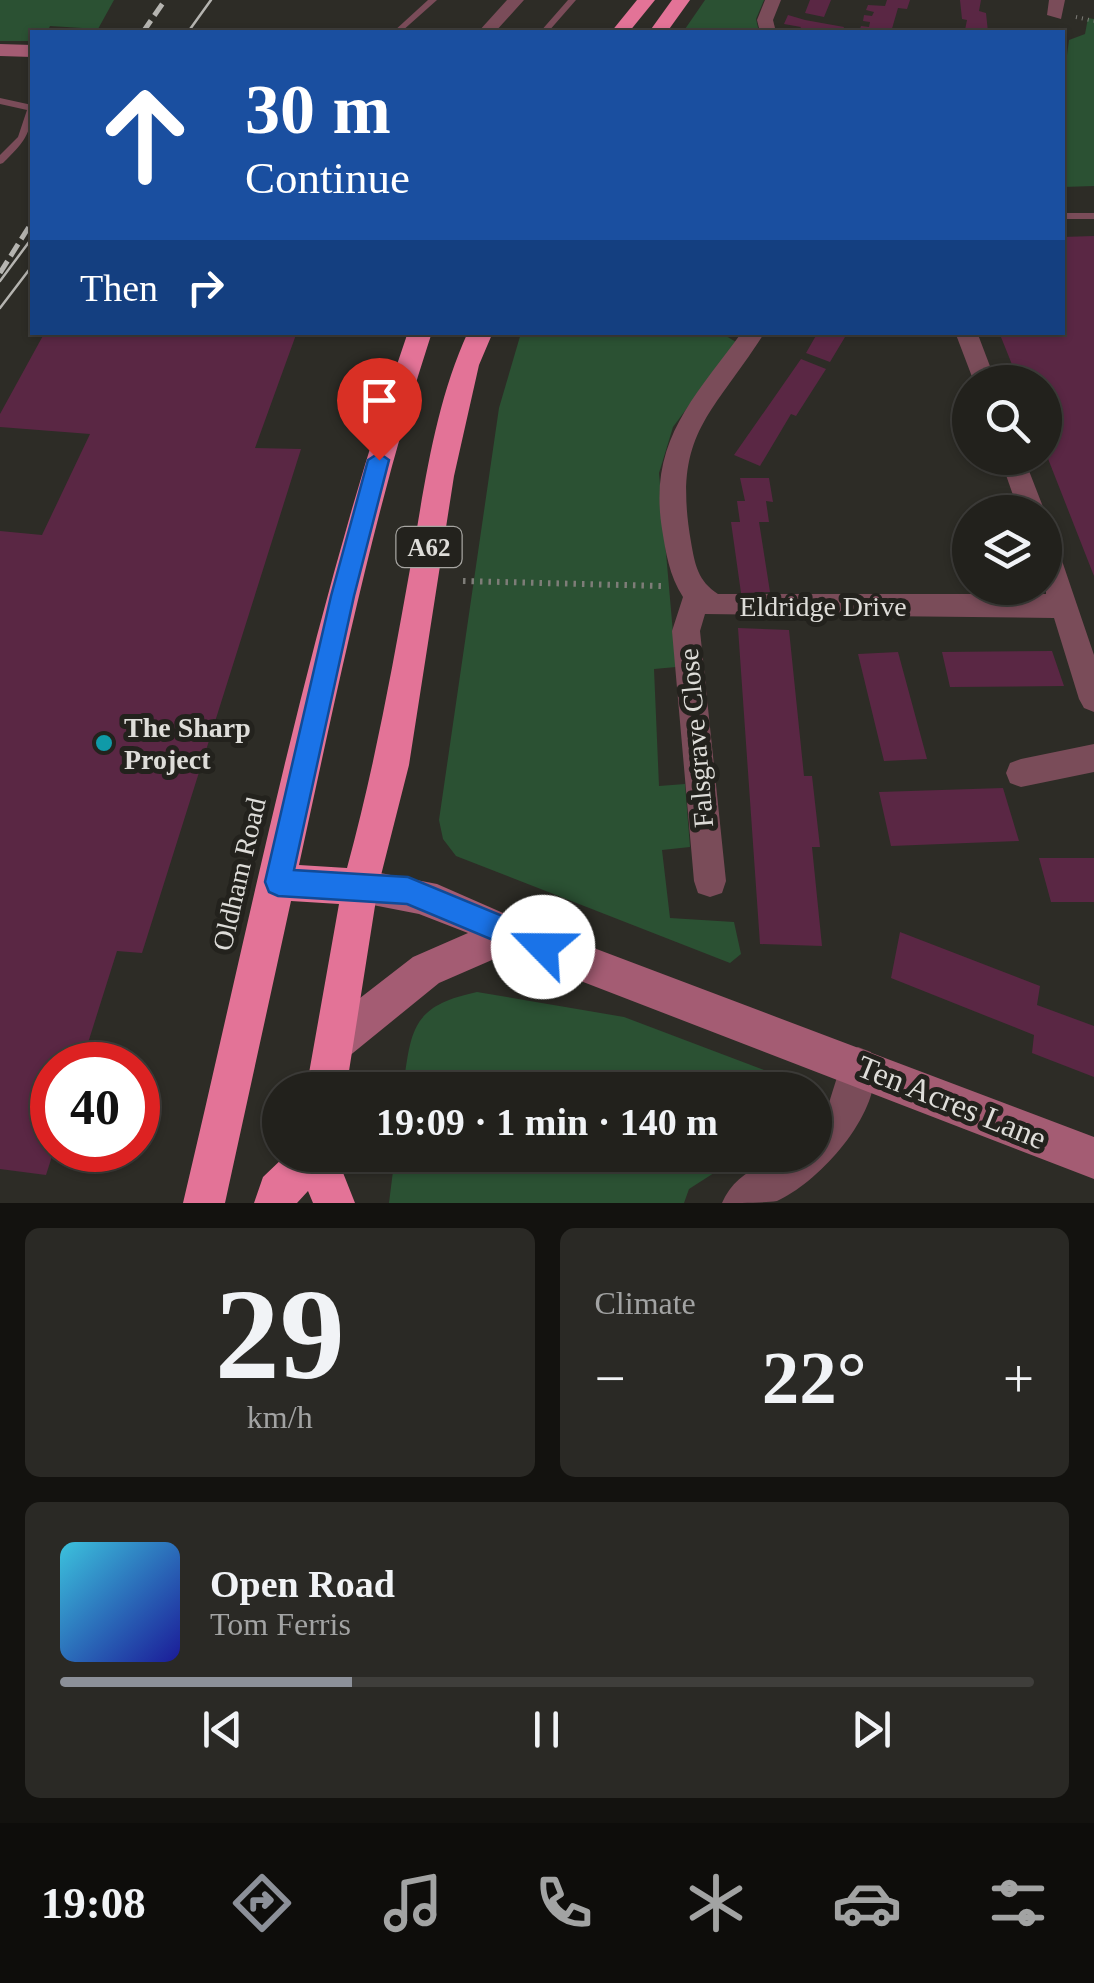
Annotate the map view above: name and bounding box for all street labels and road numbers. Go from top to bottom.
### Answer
road number: A62 [396,527,462,567]
street label: Eldridge Drive [739,591,907,622]
street label: Falsgrave Close [673,647,719,829]
street label: Oldham Road [206,794,272,954]
street label: Ten Acres Lane [852,1048,1052,1156]

